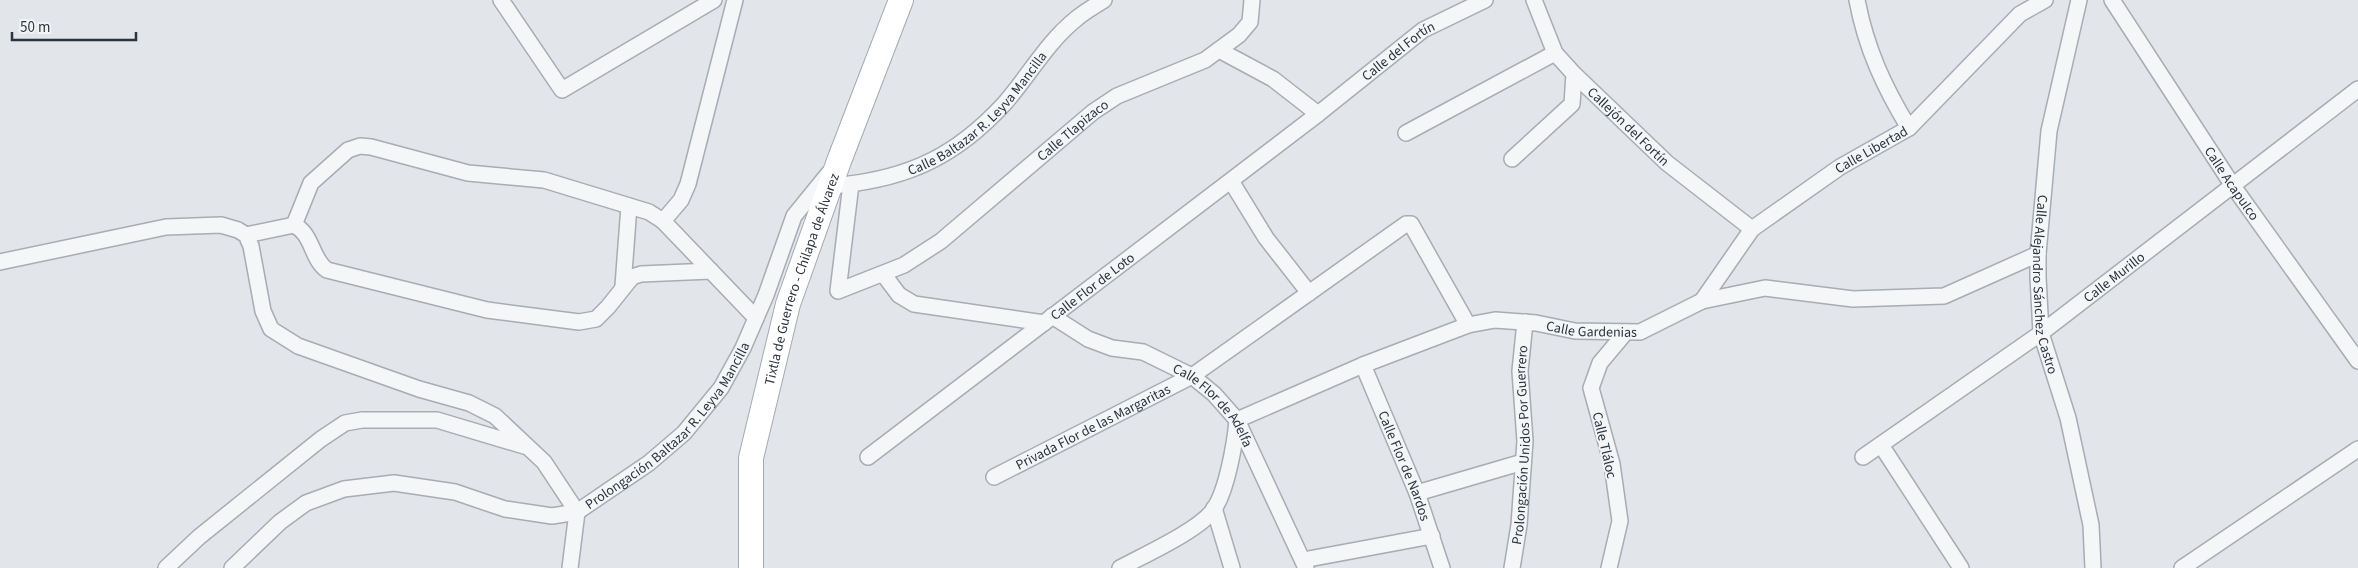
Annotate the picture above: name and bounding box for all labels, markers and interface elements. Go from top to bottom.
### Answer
scale bar [12,10,136,42]
text: 50 m [20,17,50,38]
street label: Calle del Fortín [1358,17,1438,86]
street label: Calle Baltazar R. Leyva Mancilla [905,48,1052,181]
street label: Callejón del Fortín [1582,83,1674,171]
street label: Calle Tlapizaco [1033,95,1113,166]
street label: Calle Libertad [1831,122,1912,179]
street label: Calle Acapulco [2199,143,2264,225]
street label: Tixtla de Guerrero - Chilapa de Álvarez [760,171,845,387]
street label: Calle Alejandro Sánchez Castro [2027,194,2062,377]
street label: Calle Murillo [2080,247,2150,308]
street label: Calle Flor de Loto [1046,248,1139,326]
street label: Calle Gardenias [1544,316,1637,343]
street label: Prolongación Baltazar R. Leyva Mancilla [581,339,755,515]
street label: Prolongación Unidos Por Guerrero [1507,344,1536,546]
street label: Calle Flor de Adelfa [1169,359,1257,451]
street label: Privada Flor de las Margaritas [1012,380,1174,475]
street label: Calle Flor de Nardos [1372,408,1435,524]
street label: Calle Tláloc [1587,410,1622,481]

